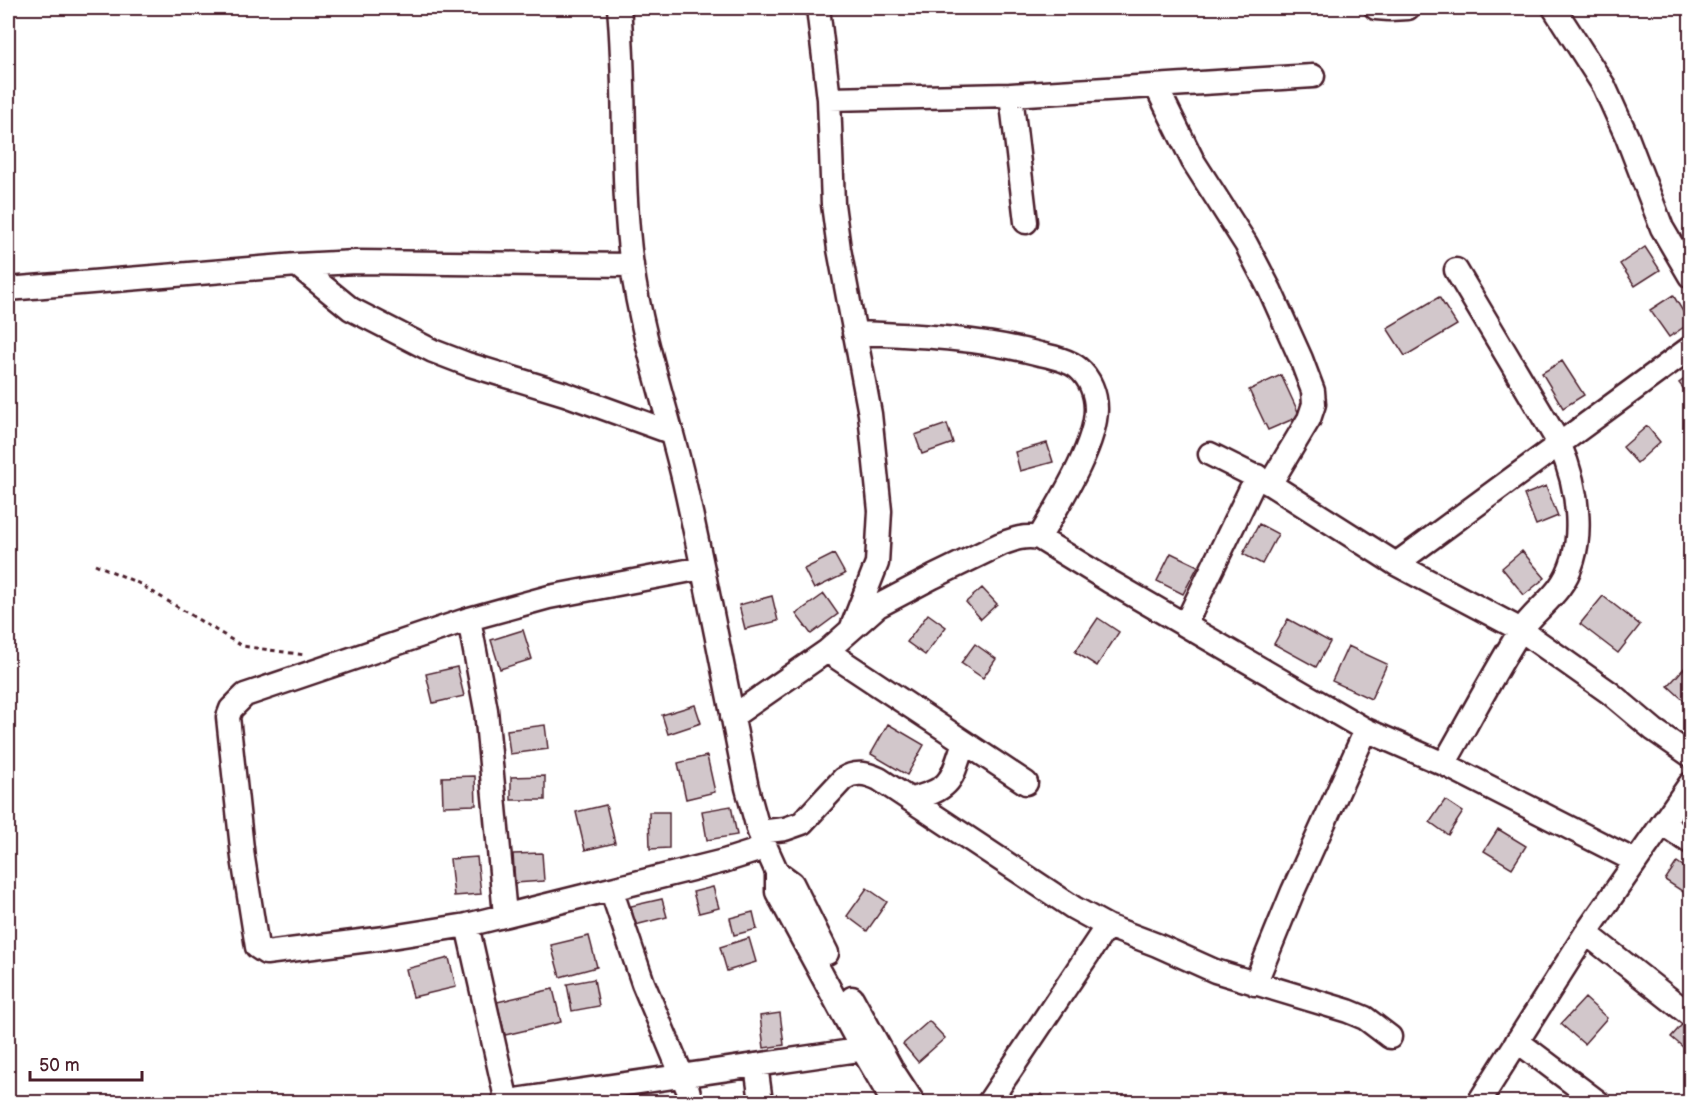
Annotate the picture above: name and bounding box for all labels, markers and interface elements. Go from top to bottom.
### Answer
scale bar [30,1044,142,1082]
text: 50 m [39,1055,80,1076]

